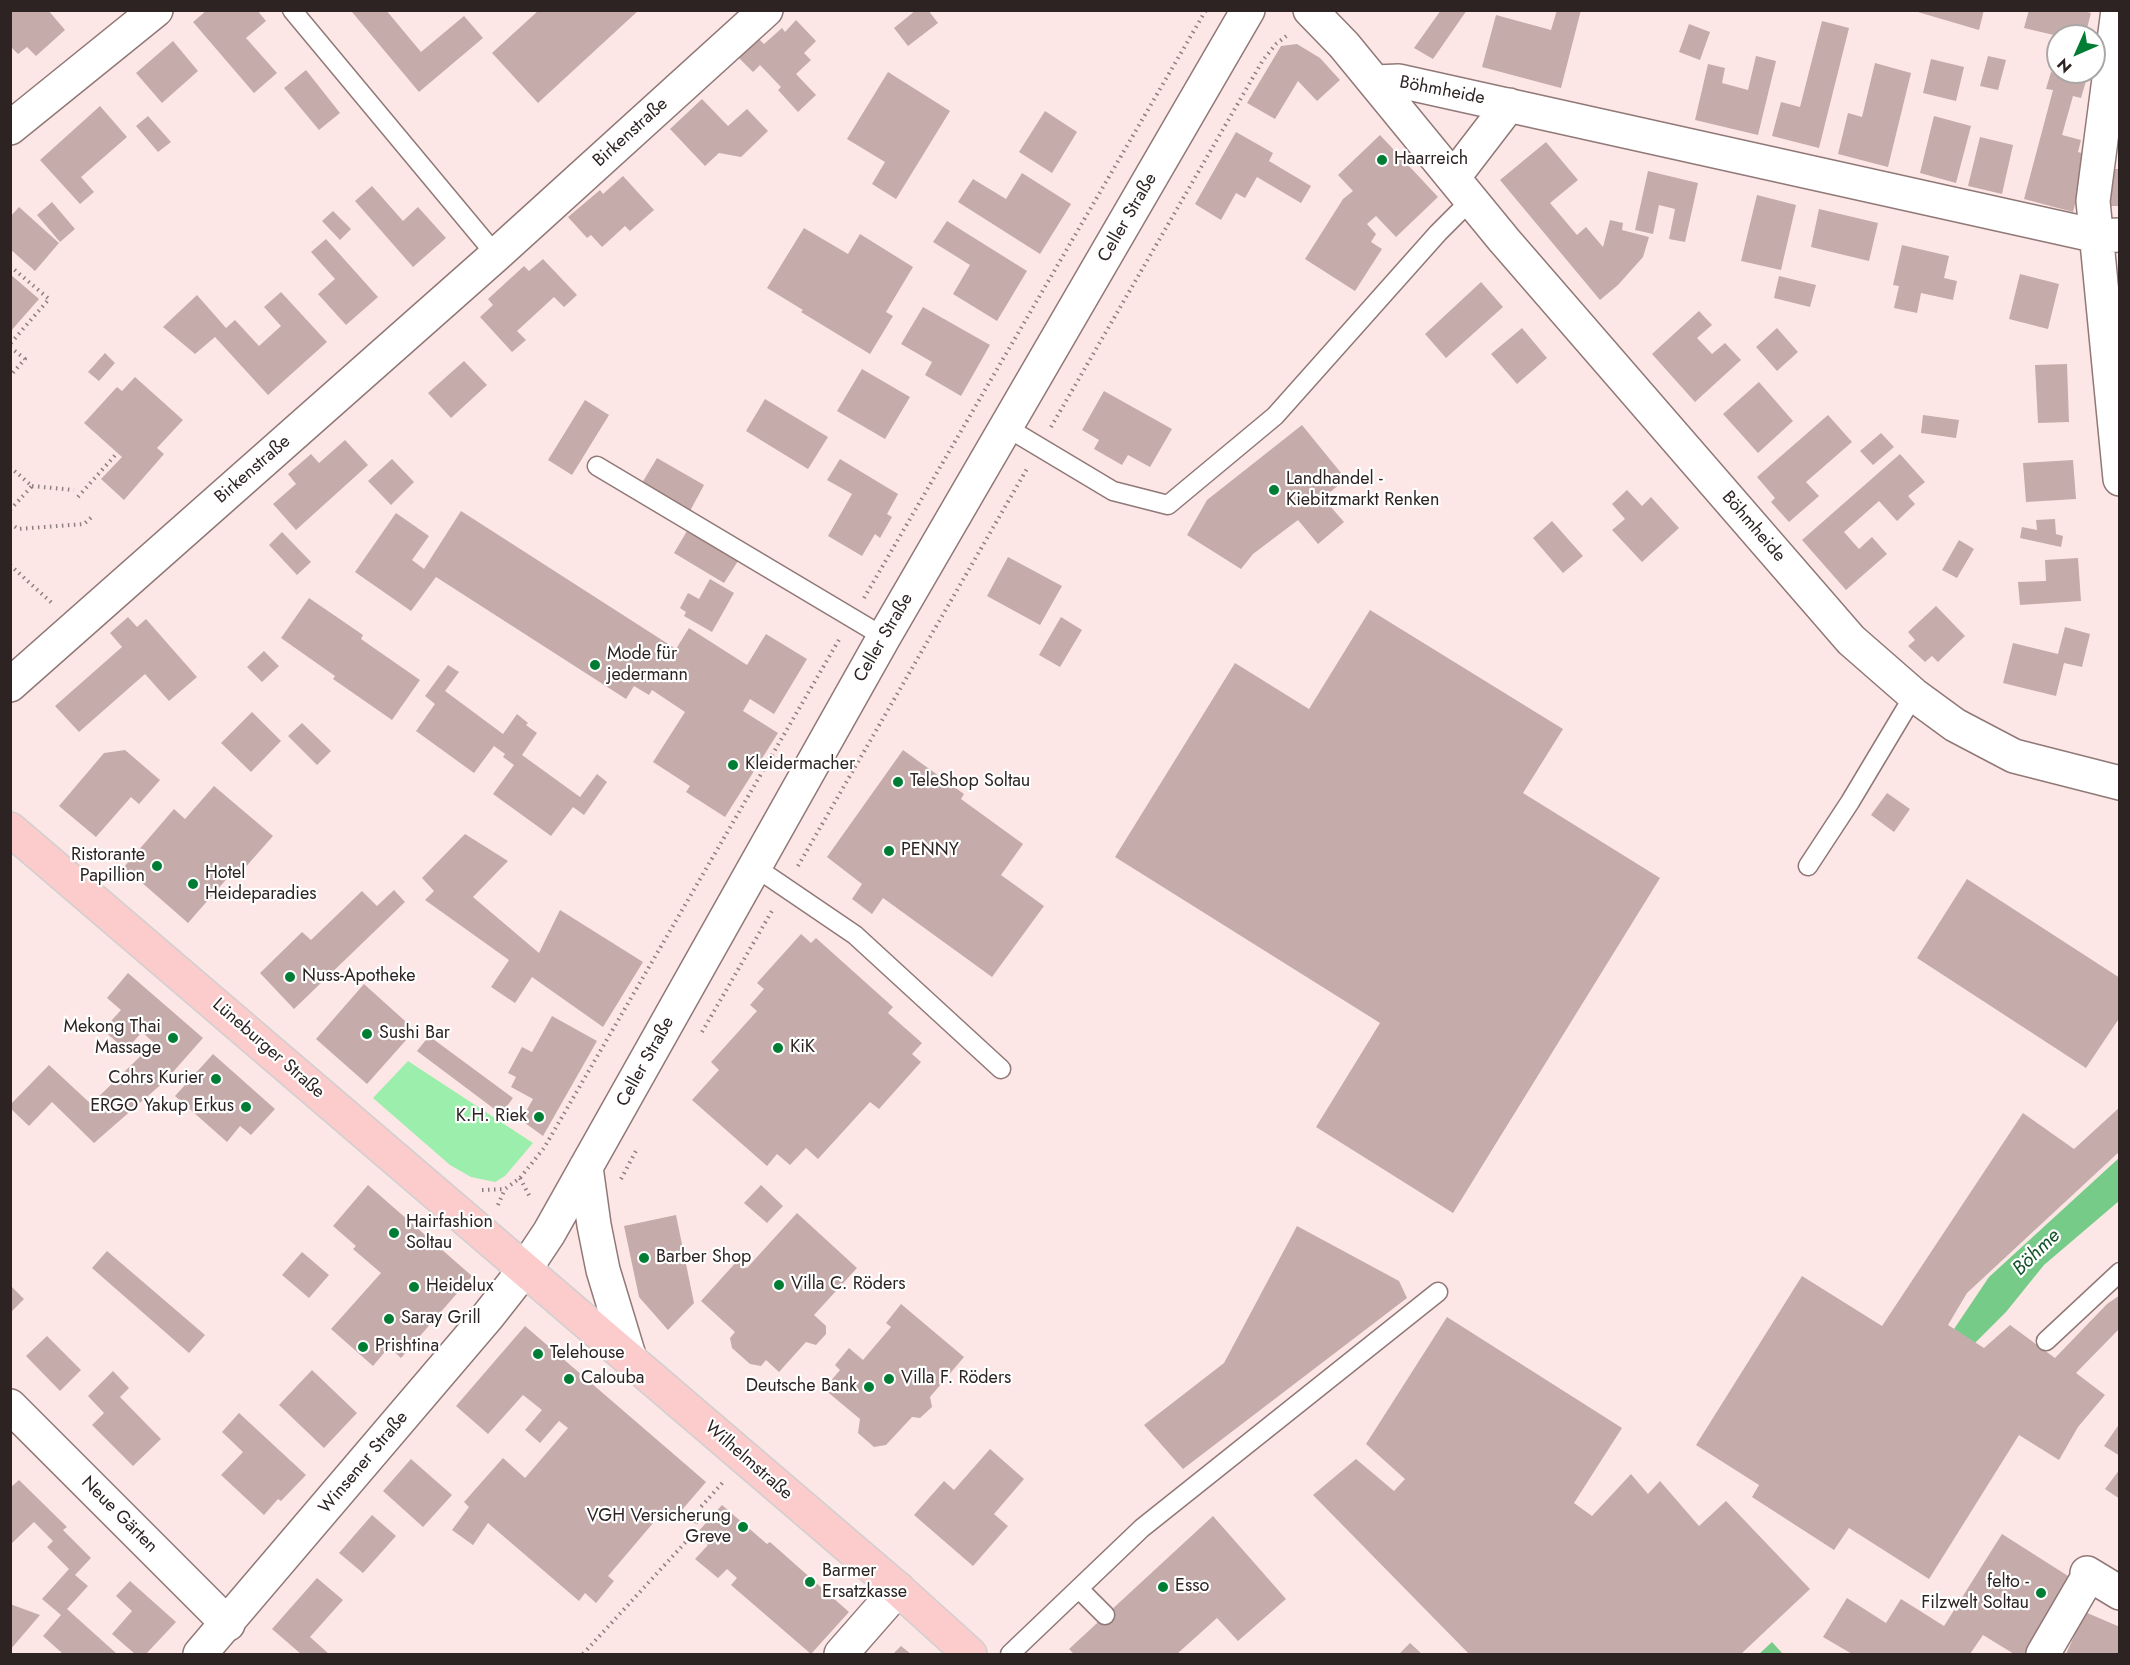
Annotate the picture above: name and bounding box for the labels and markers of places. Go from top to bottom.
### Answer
place label: Haarreich [1394,149,1468,171]
marker: Haarreich [1375,153,1389,167]
place label: Landhandel - Kiebitzmarkt Renken [1286,469,1439,512]
marker: Landhandel - Kiebitzmarkt Renken [1267,483,1281,497]
place label: Mode für jedermann [607,644,688,686]
marker: Mode für jedermann [588,658,602,672]
place label: Kleidermacher [745,754,855,776]
marker: Kleidermacher [726,758,740,772]
place label: TeleShop Soltau [910,771,1030,793]
marker: TeleShop Soltau [891,775,905,789]
place label: PENNY [901,840,959,862]
marker: PENNY [882,844,896,858]
place label: Ristorante Papillion [71,845,145,888]
marker: Ristorante Papillion [150,859,164,873]
place label: Hotel Heideparadies [205,863,317,906]
marker: Hotel Heideparadies [186,877,200,891]
place label: Nuss-Apotheke [302,966,416,988]
marker: Nuss-Apotheke [283,970,297,984]
place label: Mekong Thai Massage [63,1017,161,1060]
place label: Sushi Bar [379,1023,450,1045]
marker: Sushi Bar [360,1027,374,1041]
marker: Mekong Thai Massage [166,1031,180,1045]
place label: KiK [790,1037,815,1059]
marker: KiK [771,1041,785,1055]
place label: Cohrs Kurier [108,1068,204,1090]
marker: Cohrs Kurier [209,1072,223,1086]
place label: ERGO Yakup Erkus [90,1096,234,1118]
marker: ERGO Yakup Erkus [239,1100,253,1114]
place label: K.H. Riek [456,1106,527,1128]
marker: K.H. Riek [532,1110,546,1124]
place label: Hairfashion Soltau [406,1212,493,1254]
marker: Hairfashion Soltau [387,1226,401,1240]
place label: Barber Shop [656,1247,751,1269]
marker: Barber Shop [637,1251,651,1265]
place label: Villa C. Röders [791,1274,906,1296]
place label: Heidelux [426,1276,493,1298]
marker: Villa C. Röders [772,1278,786,1292]
marker: Heidelux [407,1280,421,1294]
place label: Saray Grill [401,1308,481,1330]
marker: Saray Grill [382,1312,396,1326]
place label: Prishtina [375,1336,439,1358]
marker: Prishtina [356,1340,370,1354]
place label: Telehouse [550,1343,625,1365]
marker: Telehouse [531,1347,545,1361]
place label: Calouba [581,1368,644,1390]
place label: Villa F. Röders [901,1368,1011,1390]
marker: Calouba [562,1372,576,1386]
marker: Villa F. Röders [882,1372,896,1386]
place label: Deutsche Bank [746,1376,857,1398]
marker: Deutsche Bank [862,1380,876,1394]
place label: VGH Versicherung Greve [587,1506,731,1549]
marker: VGH Versicherung Greve [736,1520,750,1534]
place label: Barmer Ersatzkasse [822,1561,907,1604]
place label: felto - Filzwelt Soltau [1921,1572,2029,1614]
marker: Barmer Ersatzkasse [803,1575,817,1589]
place label: Esso [1175,1576,1209,1598]
marker: Esso [1156,1580,1170,1594]
marker: felto - Filzwelt Soltau [2034,1586,2048,1600]

